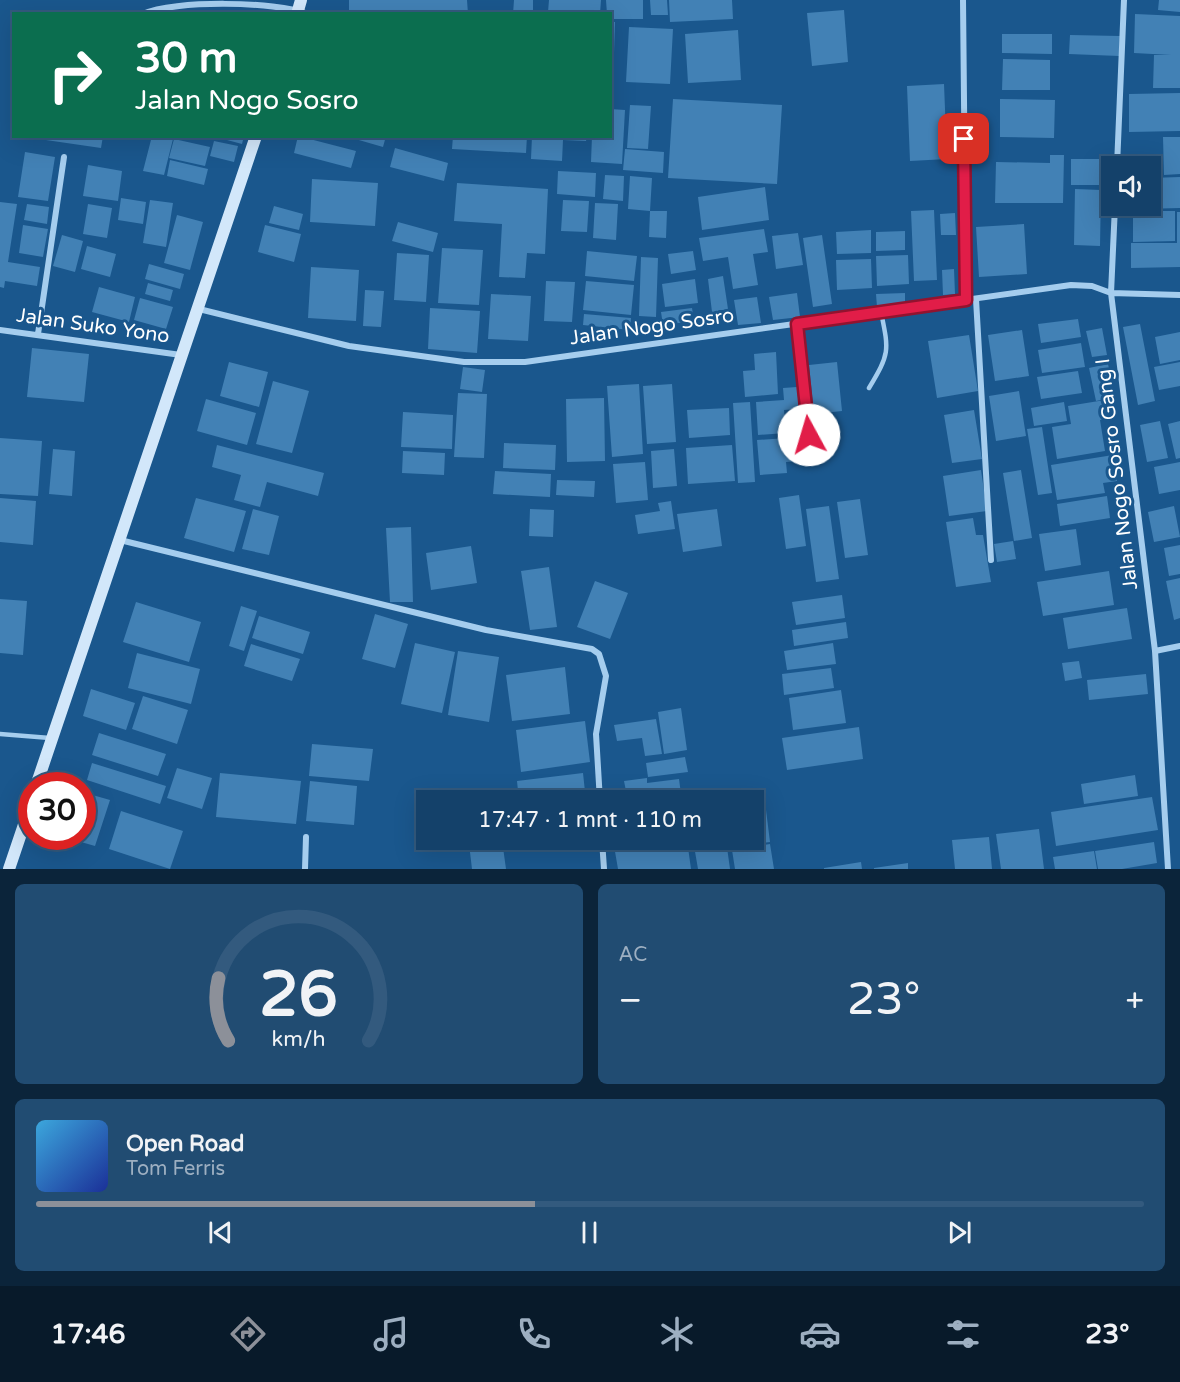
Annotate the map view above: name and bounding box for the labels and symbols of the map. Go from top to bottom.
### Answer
pin [938,113,989,164]
street label: Jalan Suko Yono [15,303,171,349]
street label: Jalan Nogo Sosro [568,304,736,350]
street label: Jalan Nogo Sosro Gang I [1091,357,1143,591]
position arrow [777,403,841,467]
speed limit sign: 30 [18,772,96,850]

